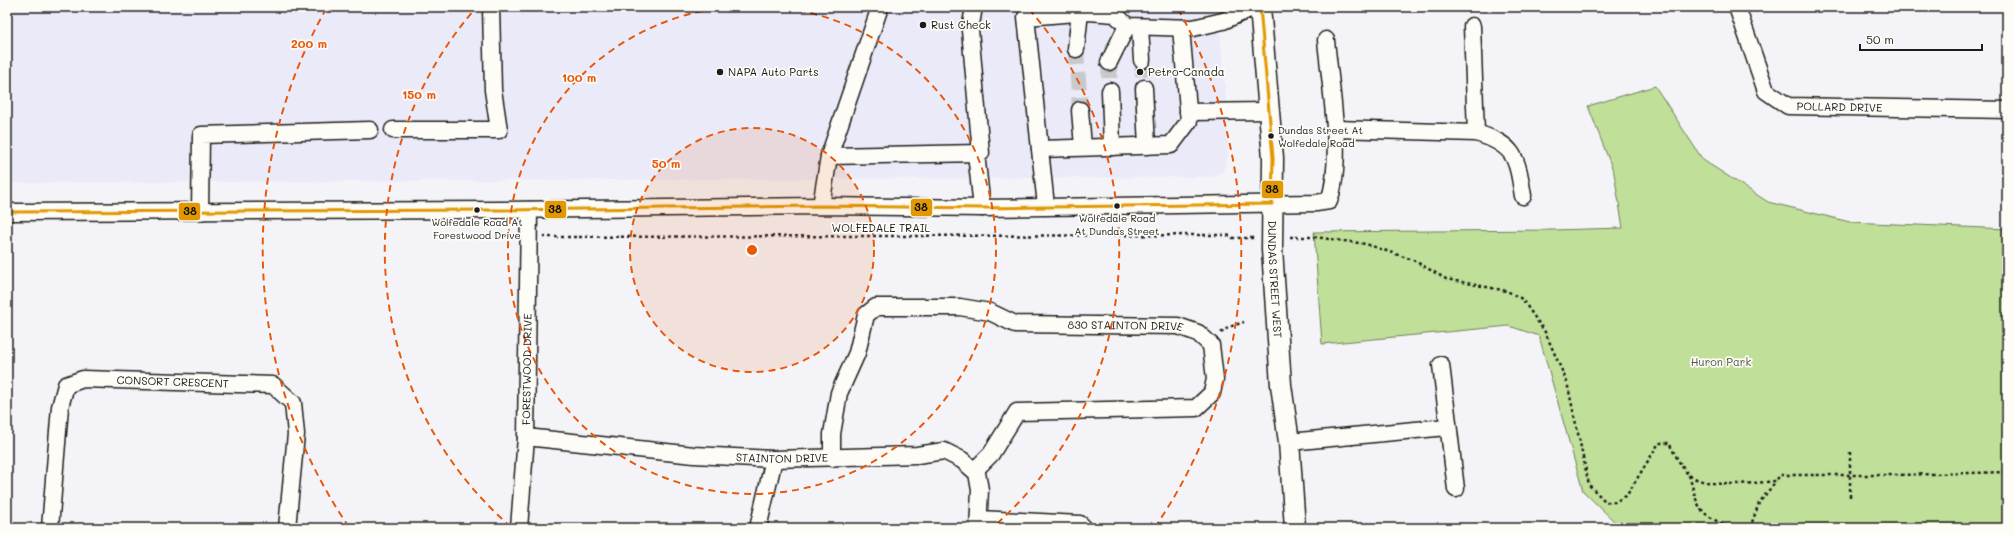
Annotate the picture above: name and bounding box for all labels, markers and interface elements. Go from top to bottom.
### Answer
place label: Rust Check [931,17,991,32]
marker: Rust Check [918,20,928,30]
scale bar [1860,26,1982,52]
text: 50 m [1866,31,1894,47]
text: 200 m [291,35,327,51]
place label: NAPA Auto Parts [728,64,819,79]
place label: Petro-Canada [1148,64,1225,79]
marker: NAPA Auto Parts [715,67,725,77]
marker: Petro-Canada [1135,67,1145,77]
text: 100 m [562,69,596,85]
text: 150 m [402,86,436,102]
street label: POLLARD DRIVE [1797,98,1882,115]
place label: Dundas Street At Wolfedale Road [1278,123,1363,150]
marker: Dundas Street At Wolfedale Road [1266,131,1276,141]
text: 50 m [652,155,680,171]
line badge: 38 [1261,180,1284,199]
text: 38 [1265,181,1279,196]
line badge: 38 [910,198,933,217]
text: 38 [914,199,928,214]
line badge: 38 [544,200,567,219]
text: 38 [548,201,562,216]
marker: Wolfedale Road At Dundas Street [1112,201,1122,211]
line badge: 38 [178,202,201,221]
text: 38 [183,203,197,218]
marker: Wolfedale Road At Forestwood Drive [472,205,482,215]
place label: Wolfedale Road At Dundas Street [1075,211,1159,238]
place label: Wolfedale Road At Forestwood Drive [431,215,523,242]
street label: WOLFEDALE TRAIL [832,220,931,235]
street label: DUNDAS STREET WEST [1265,220,1286,339]
centre of rings [745,243,759,257]
street label: FORESTWOOD DRIVE [518,313,535,425]
street label: 830 STAINTON DRIVE [1068,317,1186,334]
park label: Huron Park [1691,354,1751,369]
street label: CONSORT CRESCENT [116,372,229,391]
street label: STAINTON DRIVE [735,449,828,466]

